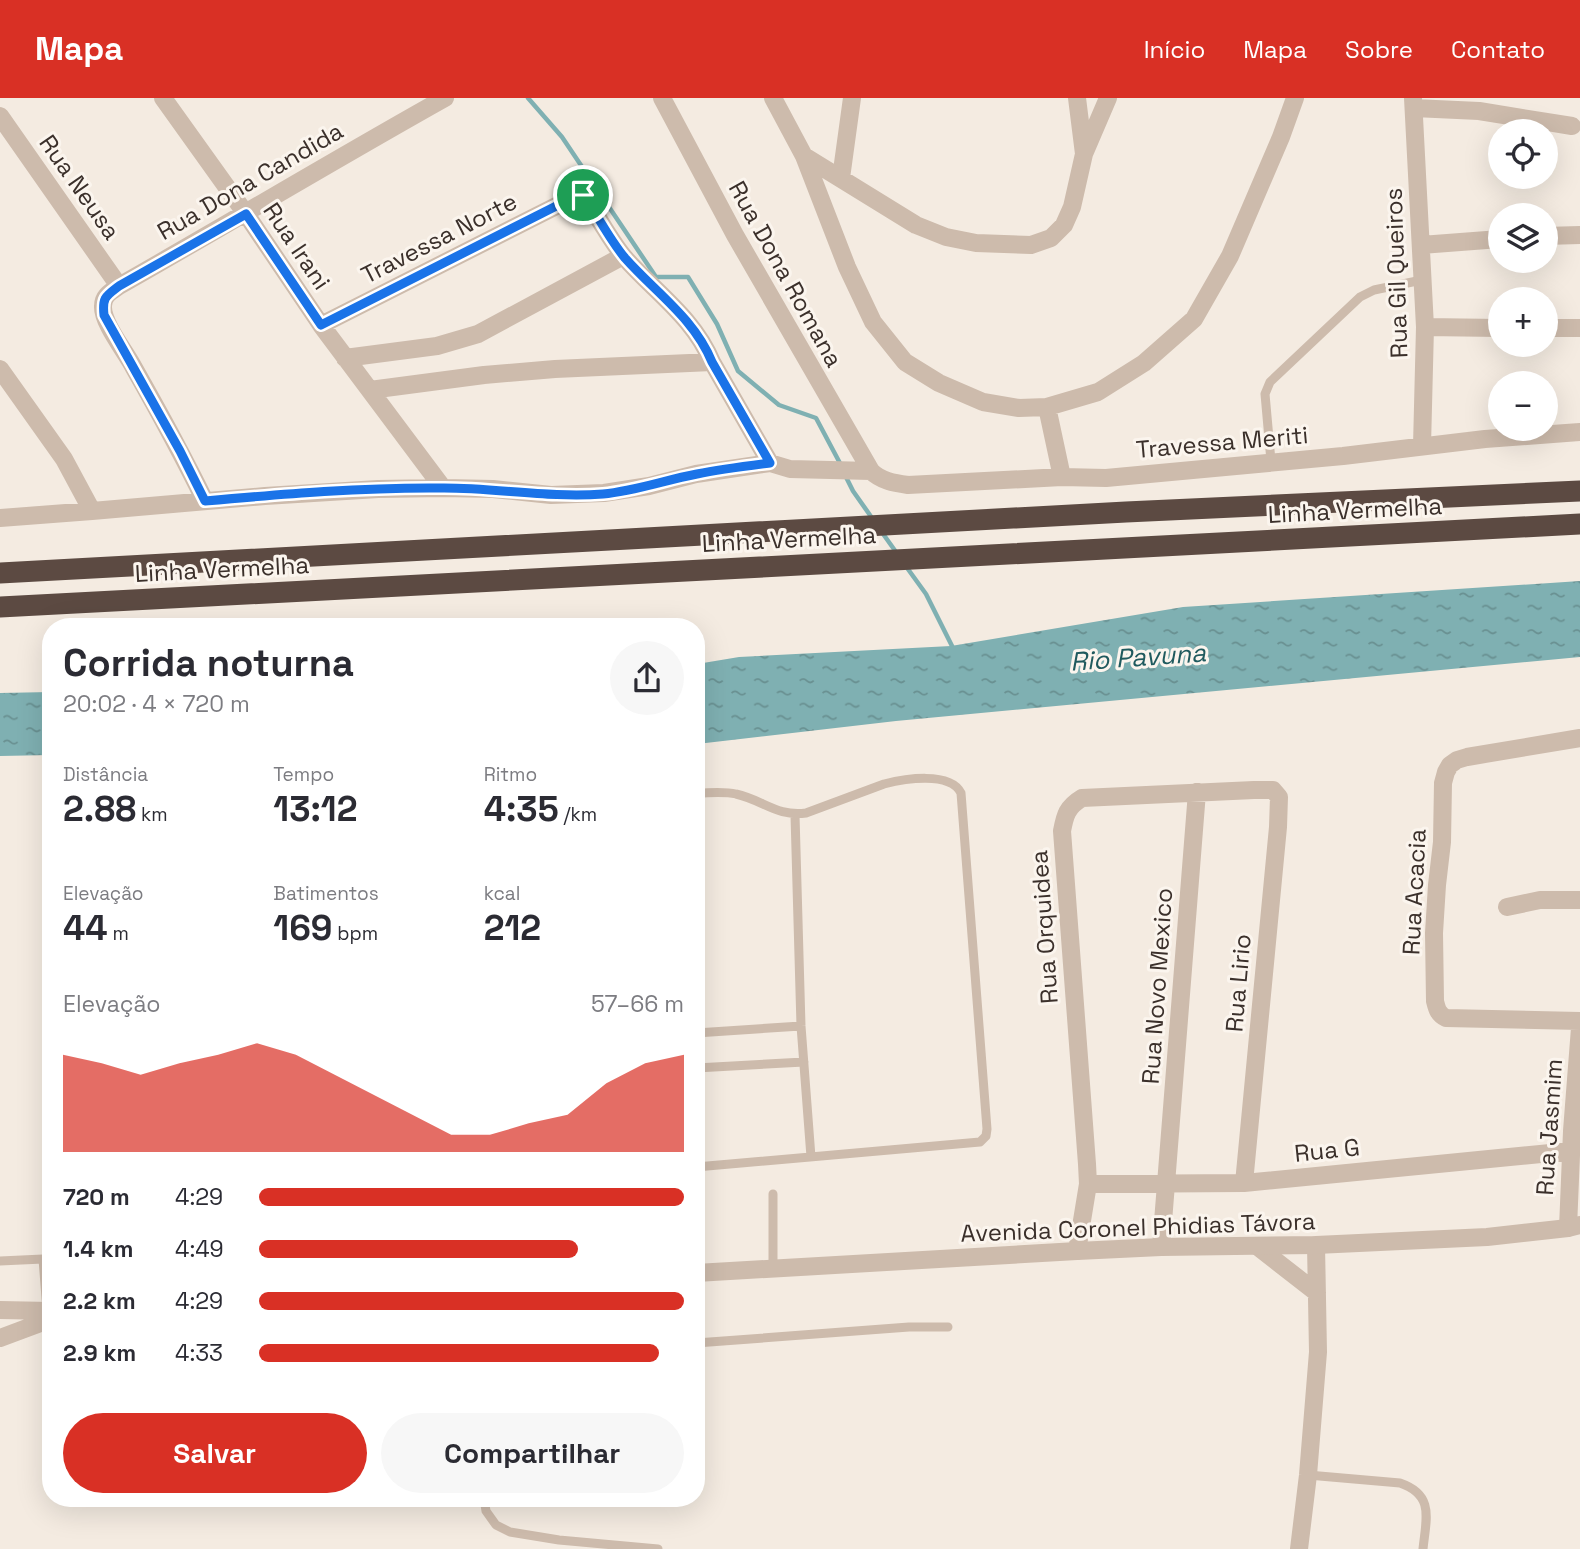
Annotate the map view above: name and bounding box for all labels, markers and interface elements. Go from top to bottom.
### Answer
text: Mapa [35,28,123,70]
text: Início [1144,34,1205,65]
text: Mapa [1243,34,1307,65]
text: Sobre [1345,34,1413,65]
text: Contato [1451,34,1545,65]
street label: Rua Dona Candida [151,115,349,247]
map controls [1488,119,1558,441]
button: locate [1488,119,1558,189]
street label: Rua Neusa [33,129,128,246]
pin [553,165,613,225]
street label: Rua Dona Romana [722,175,850,373]
icon: arrive [564,176,602,214]
street label: Travessa Norte [356,185,522,291]
street label: Rua Gil Queiros [1378,187,1414,359]
street label: Rua Irani [257,196,337,296]
button: layers [1488,203,1558,273]
button: + [1488,287,1558,357]
button: − [1488,371,1558,441]
street label: Travessa Meriti [1135,419,1309,465]
street label: Linha Vermelha [1267,490,1443,530]
street label: Linha Vermelha [701,519,877,559]
street label: Linha Vermelha [134,549,310,589]
water label: Rio Pavuna [1069,635,1208,679]
text: Corrida noturna [63,639,354,687]
button: share [610,641,684,715]
text: 20:02 · 4 × 720 m [63,689,250,719]
text: Distância [63,762,148,787]
text: Tempo [273,762,334,787]
text: Ritmo [484,762,537,787]
text: 2.88 [63,787,136,831]
text: 13:12 [273,787,357,831]
text: 4:35 [484,787,559,831]
text: km [136,802,168,827]
text: /km [559,802,597,827]
street label: Rua Acacia [1395,828,1433,956]
street label: Rua Orquidea [1023,849,1065,1005]
text: Elevação [63,881,144,906]
text: Batimentos [273,881,379,906]
text: kcal [484,881,520,906]
street label: Rua Novo Mexico [1135,887,1179,1085]
text: 44 [63,906,108,950]
text: 169 [273,906,332,950]
text: 212 [484,906,541,950]
text: m [108,921,129,946]
text: bpm [332,921,378,946]
street label: Rua Lirio [1218,933,1258,1033]
text: Elevação [63,989,161,1019]
text: 57–66 m [591,989,684,1019]
street label: Rua Jasmim [1529,1058,1569,1196]
street label: Rua G [1293,1131,1361,1169]
text: 720 m [63,1182,130,1212]
text: 4:29 [175,1182,223,1212]
street label: Avenida Coronel Phidias Távora [960,1205,1316,1249]
text: 1.4 km [63,1234,133,1264]
text: 4:49 [175,1234,224,1264]
text: 2.2 km [63,1286,136,1316]
text: 4:29 [175,1286,223,1316]
text: 2.9 km [63,1338,136,1368]
text: 4:33 [175,1338,223,1368]
button: Salvar [63,1413,367,1493]
button: Compartilhar [381,1413,684,1493]

